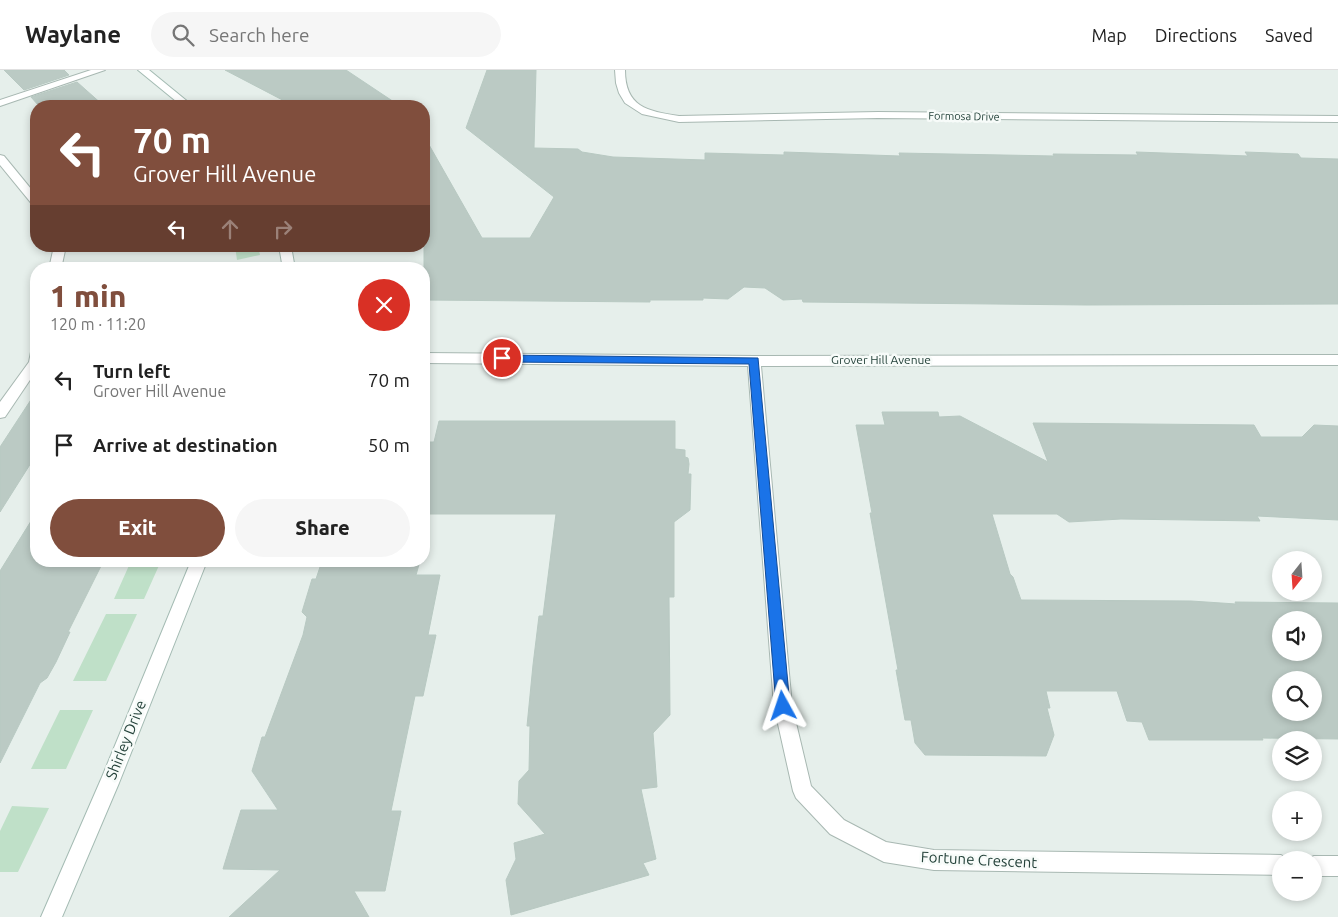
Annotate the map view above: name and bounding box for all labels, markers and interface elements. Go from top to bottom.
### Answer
search box [151,12,501,57]
text: Waylane [25,21,121,48]
icon: search [169,21,197,49]
text: Search here [209,24,309,46]
text: Map [1091,25,1127,45]
text: Directions [1155,25,1237,45]
text: Saved [1265,25,1313,45]
street label: Formosa Drive [928,109,1000,123]
icon: left [50,120,115,185]
text: 70 m [133,120,211,160]
text: Grover Hill Avenue [133,161,316,186]
icon: left [163,215,191,243]
icon: ahead [216,215,244,243]
icon: right [269,215,297,243]
text: 1 min [50,279,126,313]
button: close [358,279,410,331]
text: 120 m · 11:20 [50,315,146,333]
pin [481,337,523,379]
icon: arrive [488,344,516,372]
street label: Grover Hill Avenue [831,353,931,366]
text: Turn left [93,360,171,382]
icon: left [50,366,78,394]
text: 70 m [368,369,410,391]
text: Grover Hill Avenue [93,382,226,400]
icon: arrive [50,431,78,459]
text: Arrive at destination [93,434,278,456]
text: 50 m [368,434,410,456]
button: Exit [50,499,225,557]
button: Share [235,499,410,557]
north arrow [1272,551,1322,601]
map controls [1272,551,1322,901]
button: sound [1272,611,1322,661]
button: search [1272,671,1322,721]
position arrow [756,679,808,731]
street label: Shirley Drive [102,698,149,782]
button: layers [1272,731,1322,781]
button: + [1272,791,1322,841]
street label: Fortune Crescent [920,848,1038,871]
button: − [1272,851,1322,901]

